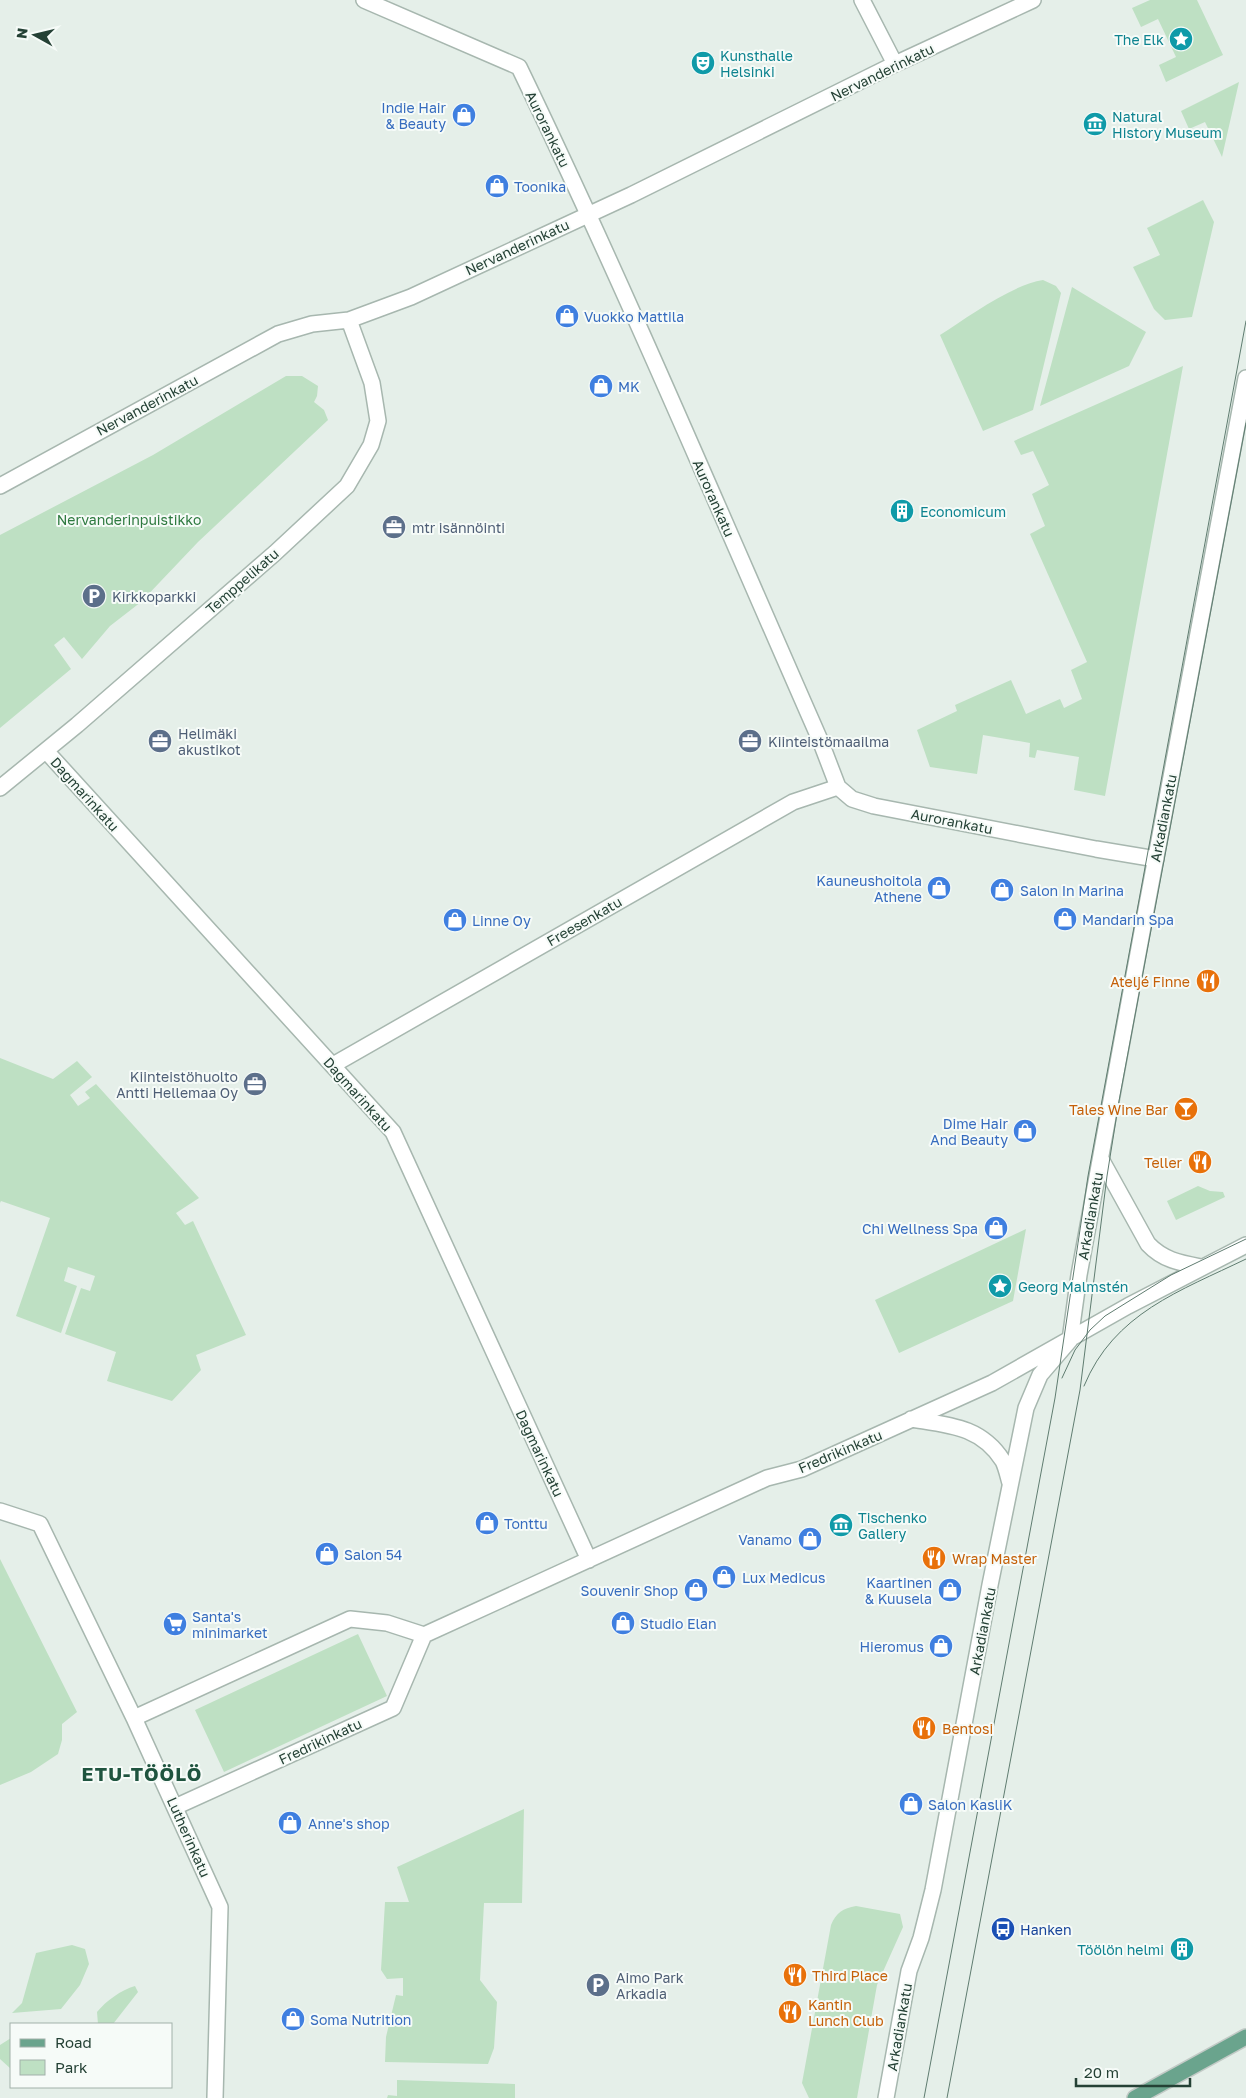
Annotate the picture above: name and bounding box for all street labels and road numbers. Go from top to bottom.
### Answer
street label: Nervanderinkatu [828,40,936,104]
street label: Aurorankatu [522,88,574,170]
street label: Nervanderinkatu [462,215,572,279]
street label: Nervanderinkatu [93,371,201,439]
street label: Aurorankatu [689,457,739,539]
street label: Temppelikatu [202,545,282,617]
street label: Dagmarinkatu [47,753,123,835]
street label: Arkadiankatu [1146,773,1180,863]
street label: Aurorankatu [910,805,994,837]
street label: Freesenkatu [544,893,624,949]
street label: Dagmarinkatu [320,1053,396,1135]
street label: Arkadiankatu [1074,1171,1106,1261]
street label: Dagmarinkatu [512,1407,568,1499]
street label: Fredrikinkatu [795,1426,885,1476]
street label: Arkadiankatu [965,1586,999,1676]
street label: Fredrikinkatu [276,1714,364,1768]
street label: Lutherinkatu [164,1794,214,1880]
street label: Arkadiankatu [883,1982,915,2072]

